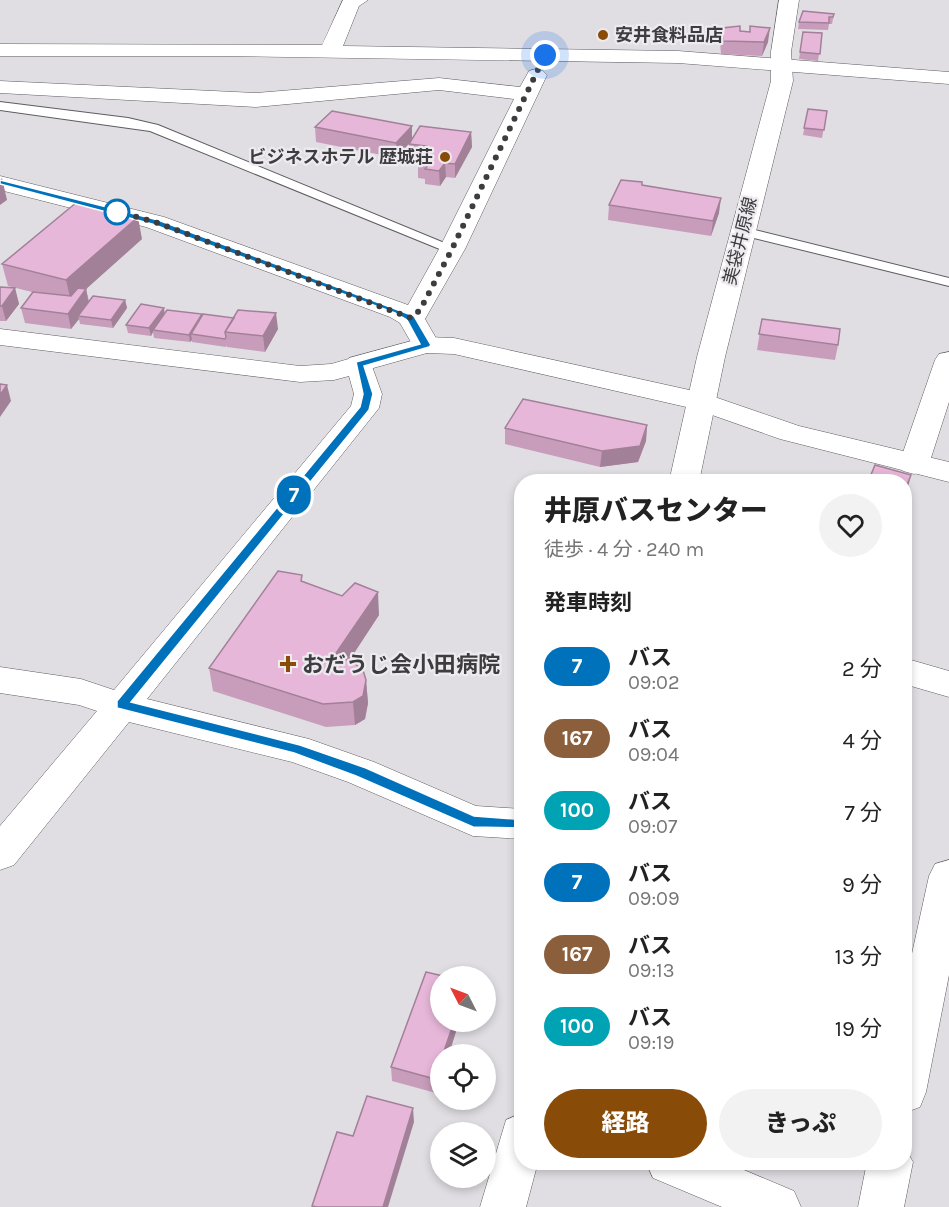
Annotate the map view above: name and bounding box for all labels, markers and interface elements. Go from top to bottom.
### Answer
place label: 安井食料品店 [615,24,723,46]
marker: 安井食料品店 [596,28,610,42]
your location [530,40,560,70]
place label: ビジネスホテル 歴城荘 [248,146,433,168]
marker: ビジネスホテル 歴城荘 [438,150,452,164]
street label: 美袋井原線 [718,195,762,287]
unlabelled marker [104,199,130,225]
line badge: 7 [274,476,314,514]
text: 7 [289,483,299,507]
text: 井原バスセンター [544,494,768,527]
button: heart [819,494,882,557]
text: 徒歩 · 4 分 · 240 m [544,538,704,561]
text: 発車時刻 [544,590,632,616]
text: バス [628,645,672,671]
place label: おだうじ会小田病院 [302,652,500,678]
text: 7 [572,654,582,678]
marker: おだうじ会小田病院 [279,655,297,673]
text: 2 分 [842,656,882,682]
text: 09:02 [628,671,680,694]
text: バス [628,717,672,743]
text: 167 [562,726,592,750]
text: 4 分 [842,728,882,754]
text: 09:04 [628,743,679,766]
text: バス [628,789,672,815]
text: 100 [560,798,594,822]
text: 7 分 [844,800,882,826]
text: 09:07 [628,815,677,838]
text: バス [628,861,672,887]
text: 7 [572,870,582,894]
text: 9 分 [842,872,882,898]
text: 09:09 [628,887,680,910]
text: バス [628,933,672,959]
text: 167 [562,942,592,966]
text: 13 分 [835,944,882,970]
text: 09:13 [628,959,675,982]
north arrow [430,966,496,1032]
map controls [430,966,496,1188]
text: バス [628,1005,672,1031]
text: 100 [560,1014,594,1038]
text: 19 分 [835,1016,882,1042]
text: 09:19 [628,1031,674,1054]
button: locate [430,1044,496,1110]
button: 経路 [544,1089,707,1158]
button: きっぷ [719,1089,882,1158]
button: layers [430,1122,496,1188]

